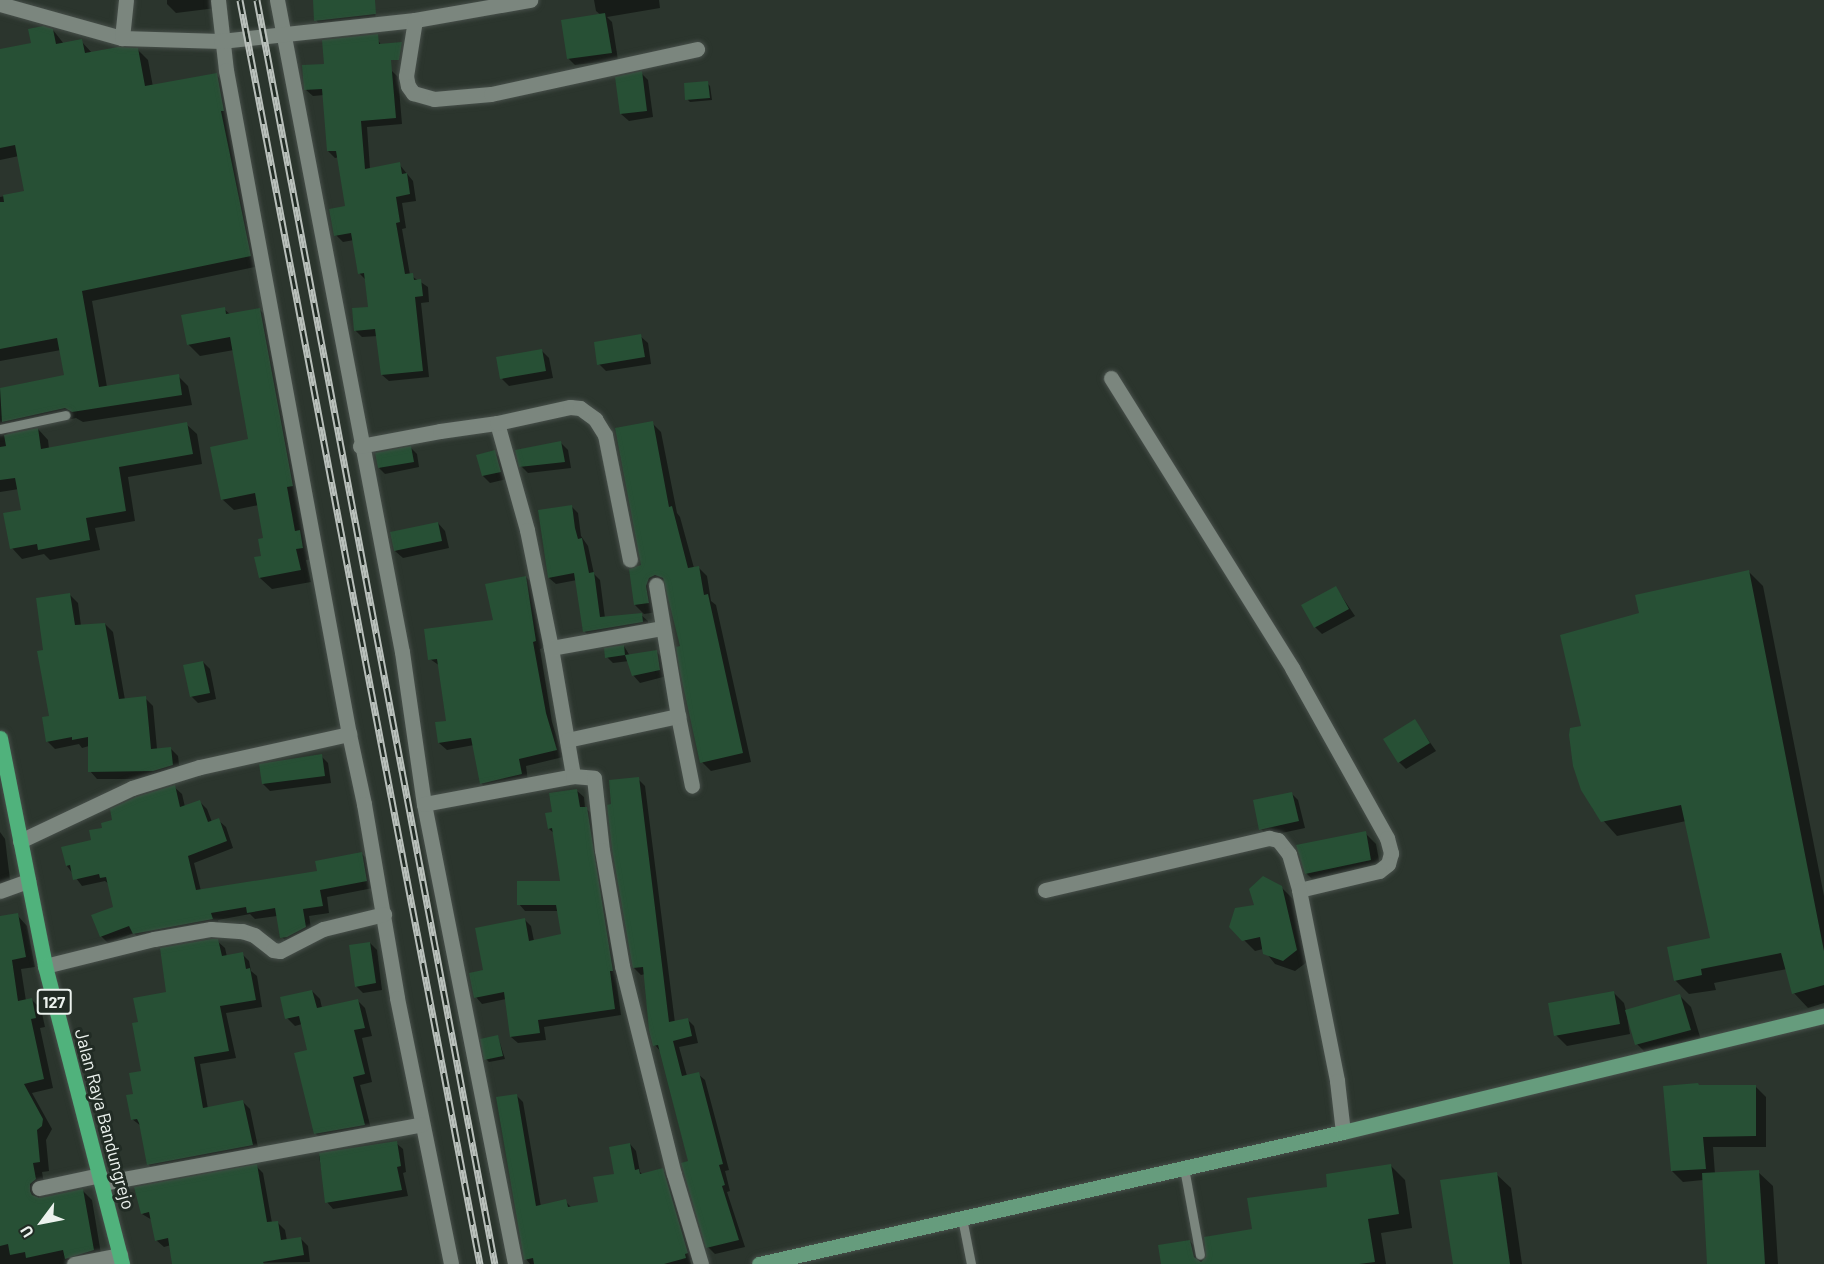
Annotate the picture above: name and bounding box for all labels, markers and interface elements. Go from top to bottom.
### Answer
road number: 127 [36,989,72,1015]
street label: Jalan Raya Bandungrejo [70,1026,140,1212]
north arrow [12,1192,72,1252]
text: U [16,1223,37,1241]

